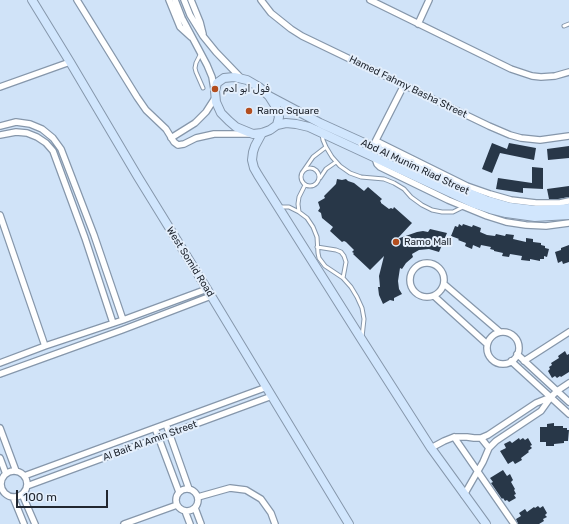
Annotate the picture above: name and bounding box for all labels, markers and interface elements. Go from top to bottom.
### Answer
street label: Hamed Fahmy Basha Street [347,53,469,121]
place label: فول ابو ادم [223,83,270,95]
marker: فول ابو ادم [210,84,220,94]
place label: Ramo Square [257,105,319,117]
marker: Ramo Square [244,106,254,116]
street label: Abd Al Munim Riad Street [359,137,471,197]
street label: West Somid Road [164,225,216,299]
place label: Ramo Mall [404,236,451,248]
marker: Ramo Mall [391,237,401,247]
street label: Al Bait Al Amin Street [101,418,199,464]
scale bar [18,482,110,508]
text: 100 m [23,490,57,504]

